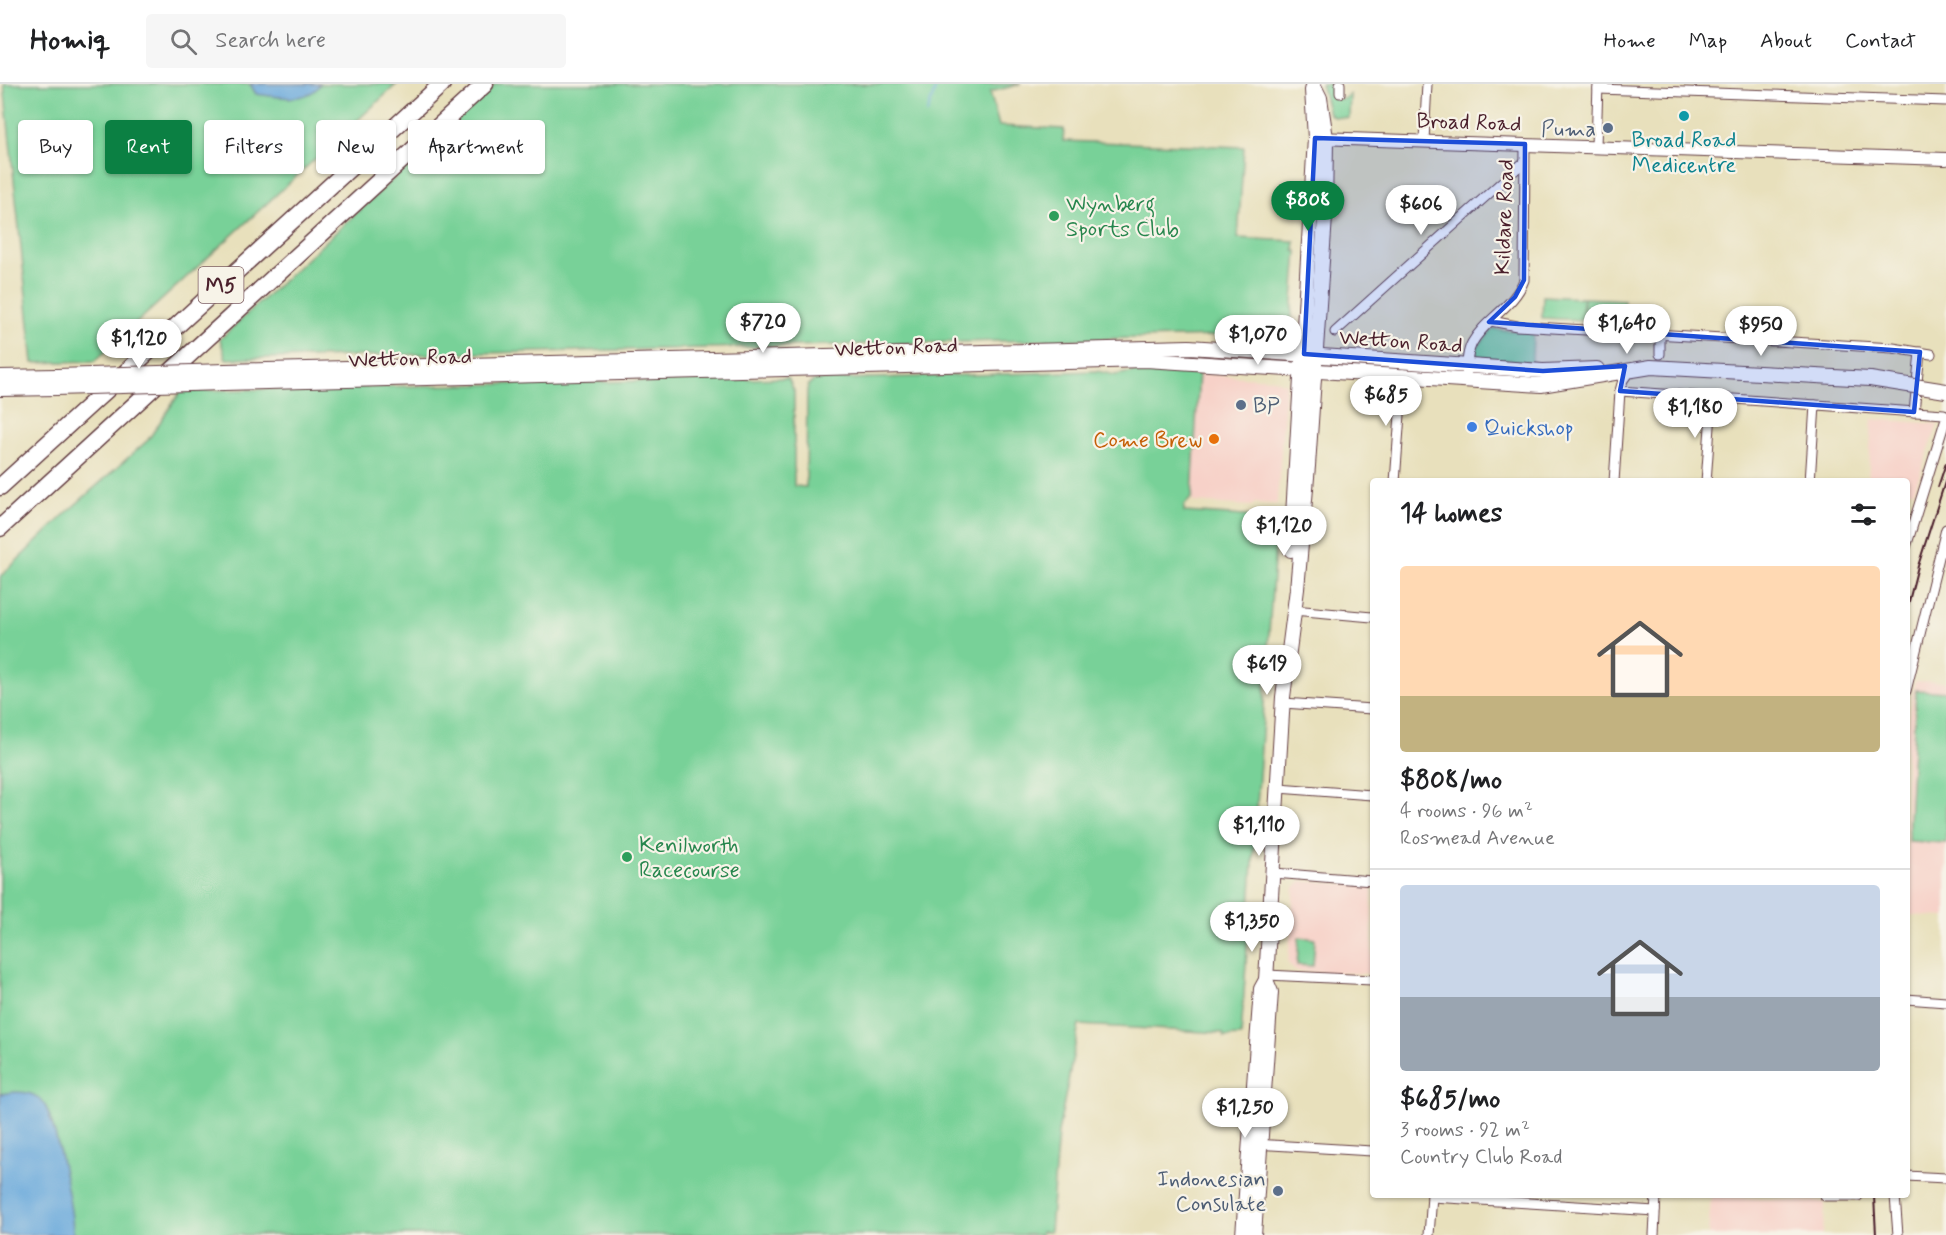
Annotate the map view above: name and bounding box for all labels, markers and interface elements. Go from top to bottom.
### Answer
search box [146,14,566,68]
text: Homiq [30,23,110,60]
icon: search [167,25,200,58]
text: Search here [215,27,326,55]
text: Home [1604,27,1656,55]
text: Map [1689,27,1727,55]
text: About [1760,27,1812,55]
text: Contact [1845,27,1916,55]
street label: Broad Road [1416,107,1522,139]
marker: Broad Road Medicentre [1677,109,1691,123]
place label: Puma [1541,116,1596,144]
chip: Buy [18,120,93,174]
chip: Rent [105,120,192,174]
chip: Filters [204,120,304,174]
chip: New [316,120,396,174]
chip: Apartment [408,120,545,174]
marker: Puma [1601,121,1615,135]
place label: Broad Road Medicentre [1632,127,1736,180]
street label: Kildare Road [1489,158,1521,276]
pin: $808 [1272,181,1344,232]
pin: $606 [1385,185,1457,236]
text: $808 [1285,187,1331,214]
place label: Wynberg Sports Club [1066,191,1179,244]
text: $606 [1400,191,1442,218]
marker: Wynberg Sports Club [1047,209,1061,223]
road number: M5 [198,267,244,303]
pin: $720 [727,303,799,354]
pin: $1,640 [1578,304,1676,355]
pin: $950 [1725,306,1797,357]
text: $720 [740,309,786,336]
text: $1,640 [1597,310,1657,337]
text: $950 [1739,312,1783,339]
pin: $1,070 [1209,315,1307,366]
pin: $1,120 [90,319,188,370]
text: $1,070 [1229,321,1287,348]
street label: Wetton Road [1338,324,1464,360]
text: $1,120 [111,325,167,352]
street label: Wetton Road [834,332,958,364]
street label: Wetton Road [348,343,472,375]
pin: $685 [1350,376,1422,427]
text: $685 [1364,382,1408,409]
pin: $1,180 [1646,388,1744,439]
place label: BP [1253,393,1280,421]
text: $1,180 [1667,394,1723,421]
marker: BP [1234,398,1248,412]
place label: Quickshop [1484,415,1574,443]
marker: Quickshop [1465,420,1479,434]
place label: Come Brew [1093,427,1202,455]
marker: Come Brew [1207,432,1221,446]
text: 14 homes [1400,497,1502,531]
icon: filters [1847,498,1880,531]
pin: $1,120 [1235,506,1333,557]
text: $1,120 [1256,512,1312,539]
icon: home [1586,605,1694,713]
pin: $619 [1231,645,1303,696]
text: $619 [1246,651,1288,678]
text: $808/mo [1400,764,1502,798]
text: 4 rooms · 96 m² [1400,798,1533,825]
pin: $1,110 [1210,806,1308,857]
text: $1,110 [1233,812,1285,839]
text: Rosmead Avenue [1400,825,1555,852]
place label: Kenilworth Racecourse [639,832,740,885]
marker: Kenilworth Racecourse [620,850,634,864]
pin: $1,350 [1203,902,1301,953]
text: $1,350 [1224,908,1280,935]
icon: home [1586,924,1694,1032]
text: $685/mo [1400,1083,1500,1117]
pin: $1,250 [1196,1088,1294,1139]
text: $1,250 [1216,1094,1274,1121]
text: 3 rooms · 92 m² [1400,1117,1530,1144]
text: Country Club Road [1400,1144,1562,1171]
place label: Indonesian Consulate [1157,1166,1266,1219]
marker: Indonesian Consulate [1271,1184,1285,1198]

